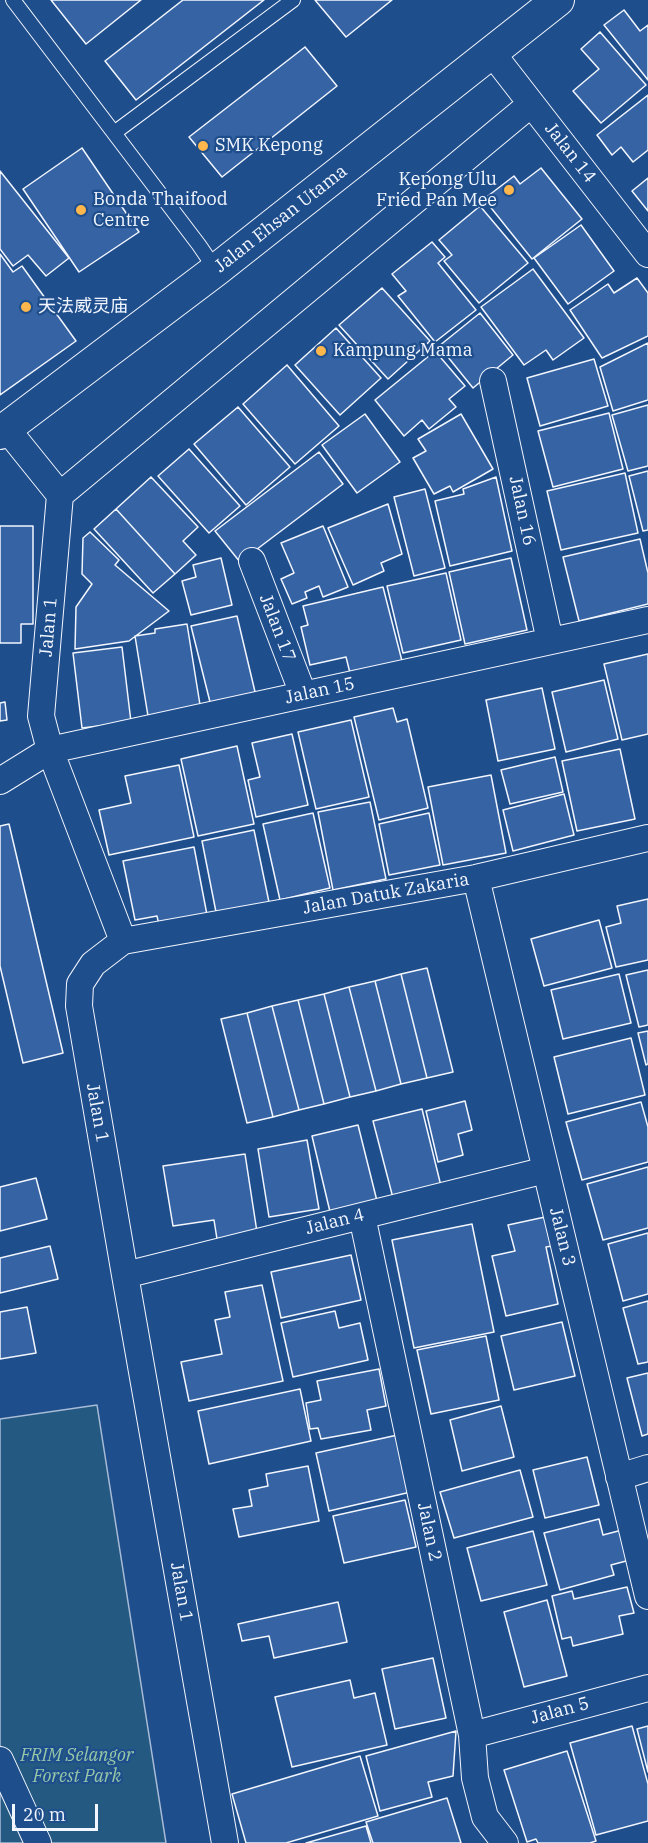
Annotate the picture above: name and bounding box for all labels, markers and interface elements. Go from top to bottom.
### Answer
street label: Jalan 14 [540,119,600,187]
place label: SMK Kepong [215,135,323,157]
marker: SMK Kepong [196,139,210,153]
street label: Jalan Ehsan Utama [210,161,352,277]
place label: Kepong Ulu Fried Pan Mee [376,169,497,212]
marker: Kepong Ulu Fried Pan Mee [502,183,516,197]
place label: Bonda Thaifood Centre [93,189,228,232]
marker: Bonda Thaifood Centre [74,203,88,217]
place label: 天法威灵庙 [38,296,128,318]
marker: 天法威灵庙 [19,300,33,314]
place label: Kampung Mama [333,340,473,362]
marker: Kampung Mama [314,344,328,358]
street label: Jalan 16 [504,474,540,548]
street label: Jalan 17 [254,591,300,665]
street label: Jalan 1 [36,596,62,658]
street label: Jalan 15 [283,673,357,709]
street label: Jalan Datuk Zakaria [301,869,471,919]
street label: Jalan 1 [81,1082,113,1144]
street label: Jalan 4 [303,1204,367,1240]
street label: Jalan 3 [544,1205,580,1269]
street label: Jalan 2 [412,1501,446,1563]
street label: Jalan 1 [165,1561,197,1623]
street label: Jalan 5 [528,1693,592,1729]
park label: FRIM Selangor Forest Park [20,1745,134,1788]
scale bar [15,1792,100,1830]
text: 20 m [23,1803,66,1826]

